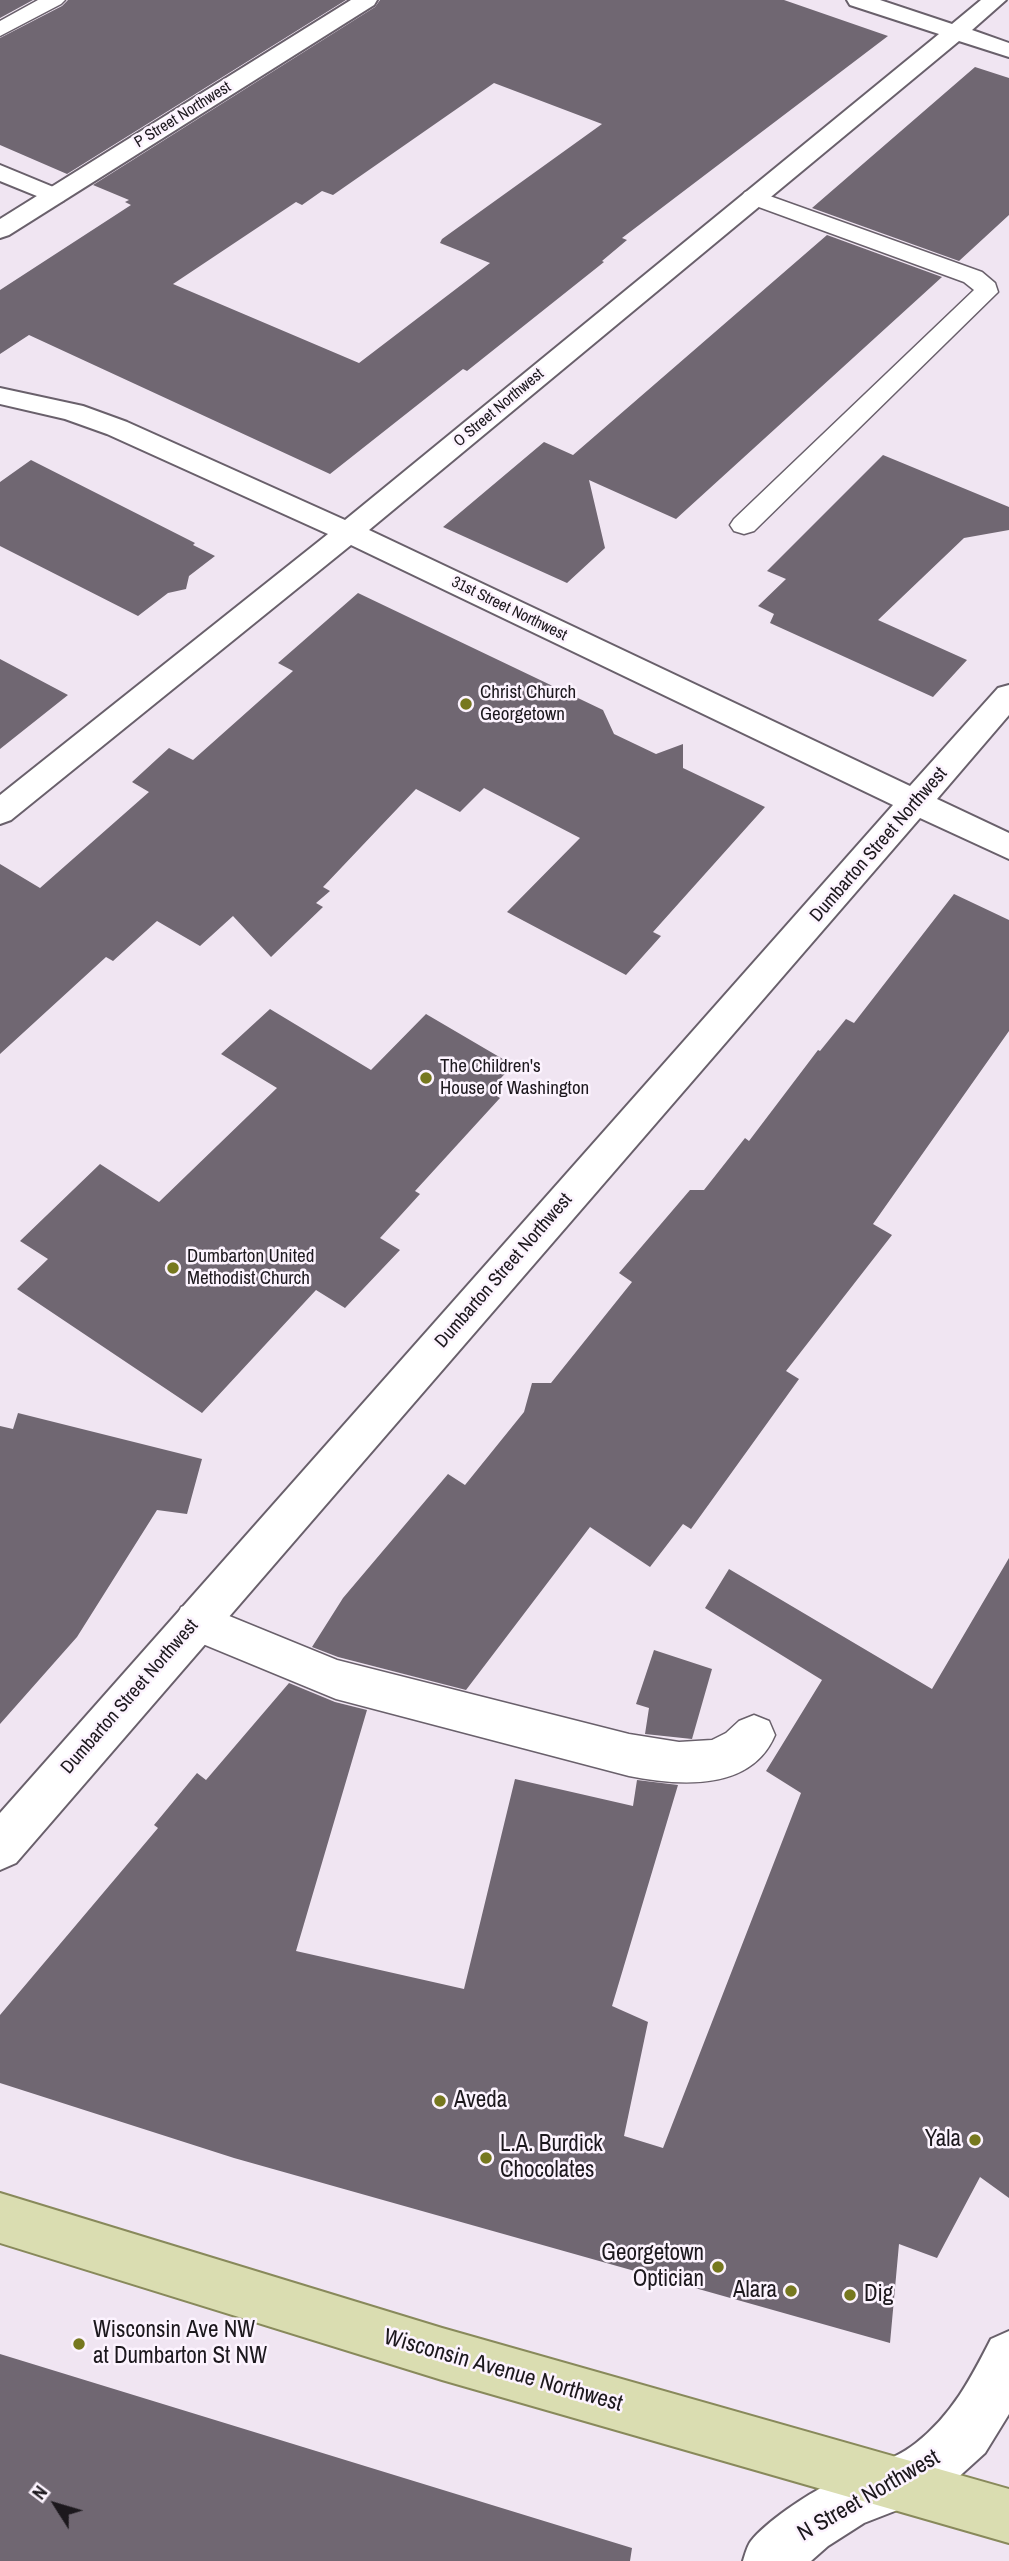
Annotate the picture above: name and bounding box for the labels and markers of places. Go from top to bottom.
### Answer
place label: Christ Church Georgetown [480,682,576,726]
marker: Christ Church Georgetown [458,696,474,712]
place label: The Children's House of Washington [440,1056,589,1100]
marker: The Children's House of Washington [418,1070,434,1086]
place label: Dumbarton United Methodist Church [187,1246,314,1290]
marker: Dumbarton United Methodist Church [165,1260,181,1276]
place label: Aveda [454,2087,507,2115]
marker: Aveda [432,2093,448,2109]
place label: Yala [925,2126,961,2154]
place label: L.A. Burdick Chocolates [500,2131,603,2185]
marker: Yala [967,2132,983,2148]
marker: L.A. Burdick Chocolates [478,2150,494,2166]
place label: Georgetown Optician [601,2240,704,2294]
marker: Georgetown Optician [710,2259,726,2275]
place label: Alara [733,2277,777,2305]
place label: Dig [864,2281,893,2309]
marker: Alara [783,2283,799,2299]
marker: Dig [842,2287,858,2303]
place label: Wisconsin Ave NW at Dumbarton St NW [93,2317,267,2371]
marker: Wisconsin Ave NW at Dumbarton St NW [71,2336,87,2352]

